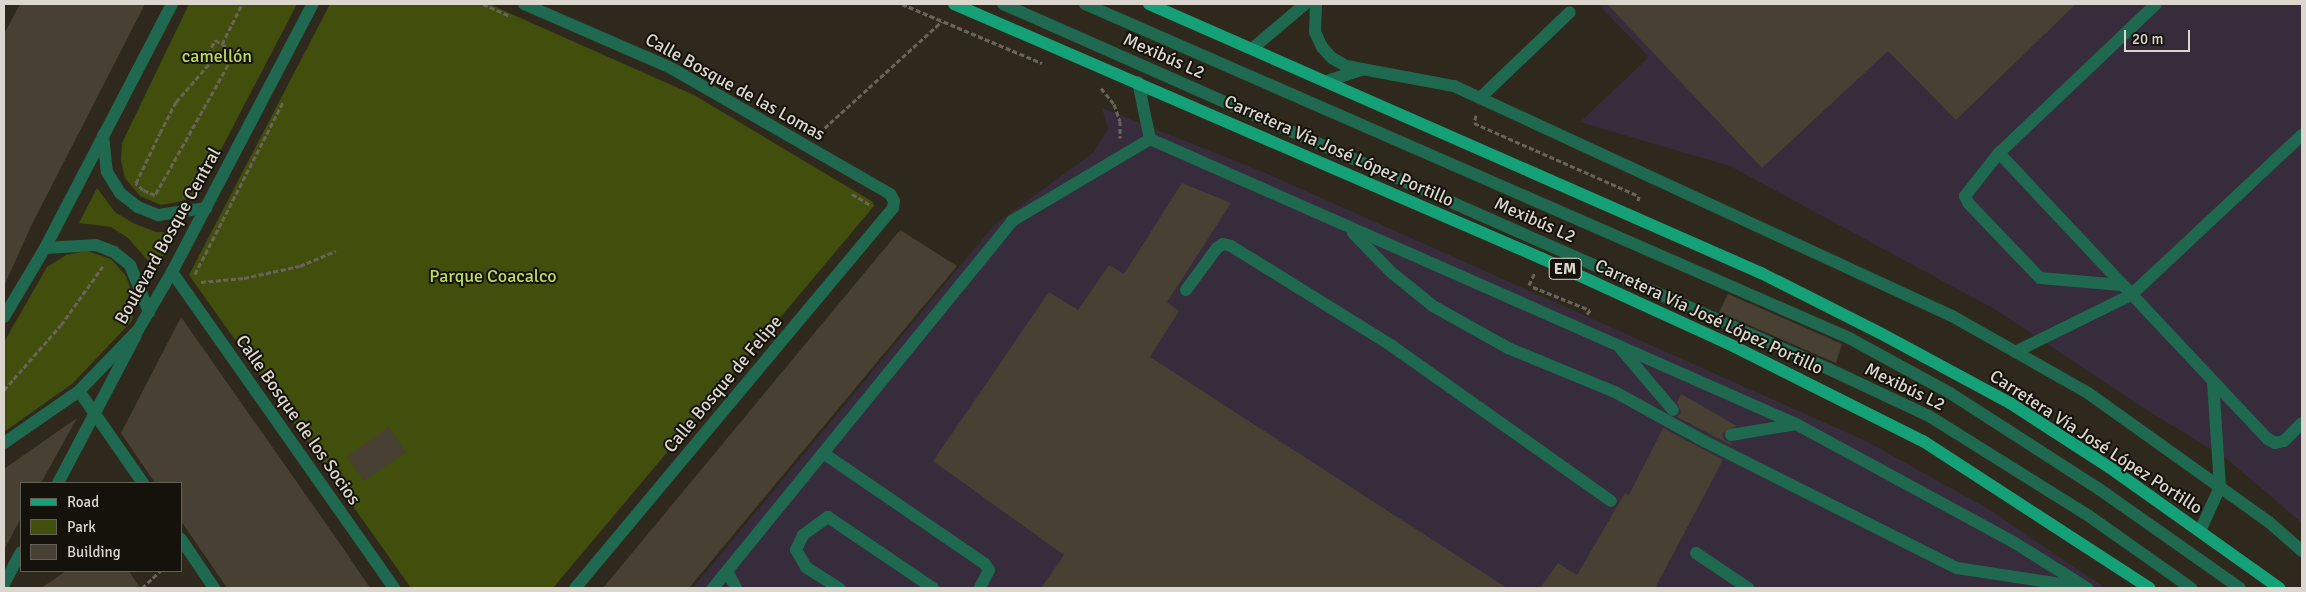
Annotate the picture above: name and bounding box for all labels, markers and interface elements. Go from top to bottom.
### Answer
scale bar [2126,20,2192,52]
street label: Mexibús L2 [1120,28,1208,84]
street label: Calle Bosque de las Lomas [641,29,829,145]
text: 20 m [2132,30,2163,48]
park label: camellón [182,45,252,67]
street label: Carretera Vía José López Portillo [1221,91,1457,211]
street label: Boulevard Bosque Central [110,144,226,328]
street label: Mexibús L2 [1491,192,1579,248]
road number: EM [1548,255,1582,282]
street label: Carretera Vía José López Portillo [1592,255,1826,379]
park label: Parque Coacalco [429,265,557,287]
street label: Calle Bosque de Felipe [659,311,787,457]
street label: Calle Bosque de los Socios [231,331,365,509]
street label: Mexibús L2 [1861,358,1949,416]
street label: Carretera Vía José López Portillo [1986,365,2206,519]
legend [20,482,182,572]
text: Road [67,493,99,511]
text: Park [67,518,96,536]
text: Building [67,543,121,561]

